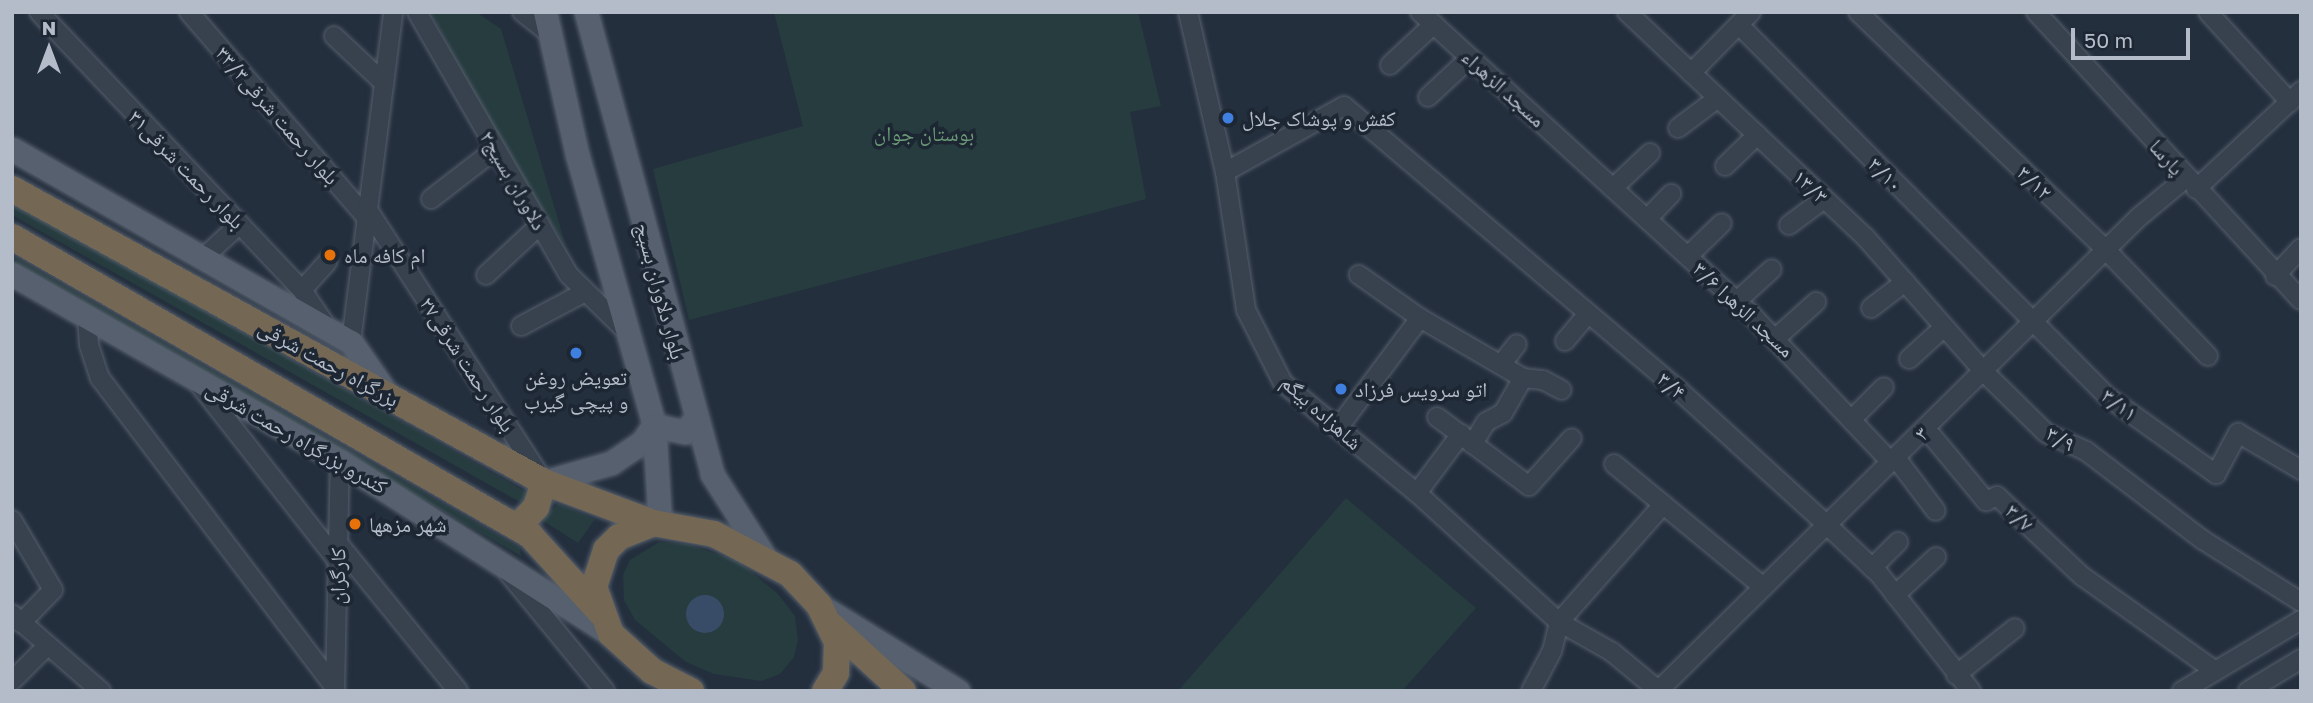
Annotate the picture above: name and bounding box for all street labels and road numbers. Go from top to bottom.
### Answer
street label: بلوار رحمت شرقی۳۳/۳ [211,40,345,190]
street label: مسجد الزهراء [1457,44,1551,132]
street label: بلوار رحمت شرقی۳۱ [124,104,250,234]
street label: دلاوران بسیج۲ [475,126,553,234]
street label: پارسا [2144,134,2190,180]
street label: ۳/۱۰ [1864,152,1908,196]
street label: ۳/۱۲ [2012,160,2058,204]
street label: ۱۳/۳ [1788,164,1834,208]
street label: بلوار دلاوران بسیج [631,220,691,362]
street label: مسجد الزهرا ۳/۶ [1688,256,1800,362]
street label: بلوار رحمت شرقی۲۷ [415,292,521,436]
street label: بزرگراه رحمت شرقی [254,314,404,412]
street label: ۳/۴ [1653,366,1691,404]
street label: شاهزاده بیگم [1276,369,1368,455]
street label: کندرو بزرگراه رحمت شرقی [202,375,392,499]
street label: ۳/۱۱ [2097,382,2143,426]
street label: ۳/۹ [2042,420,2080,456]
street label: ۳ [1909,421,1933,445]
street label: ۳/۷ [2001,498,2039,536]
street label: کارگران [324,547,350,605]

